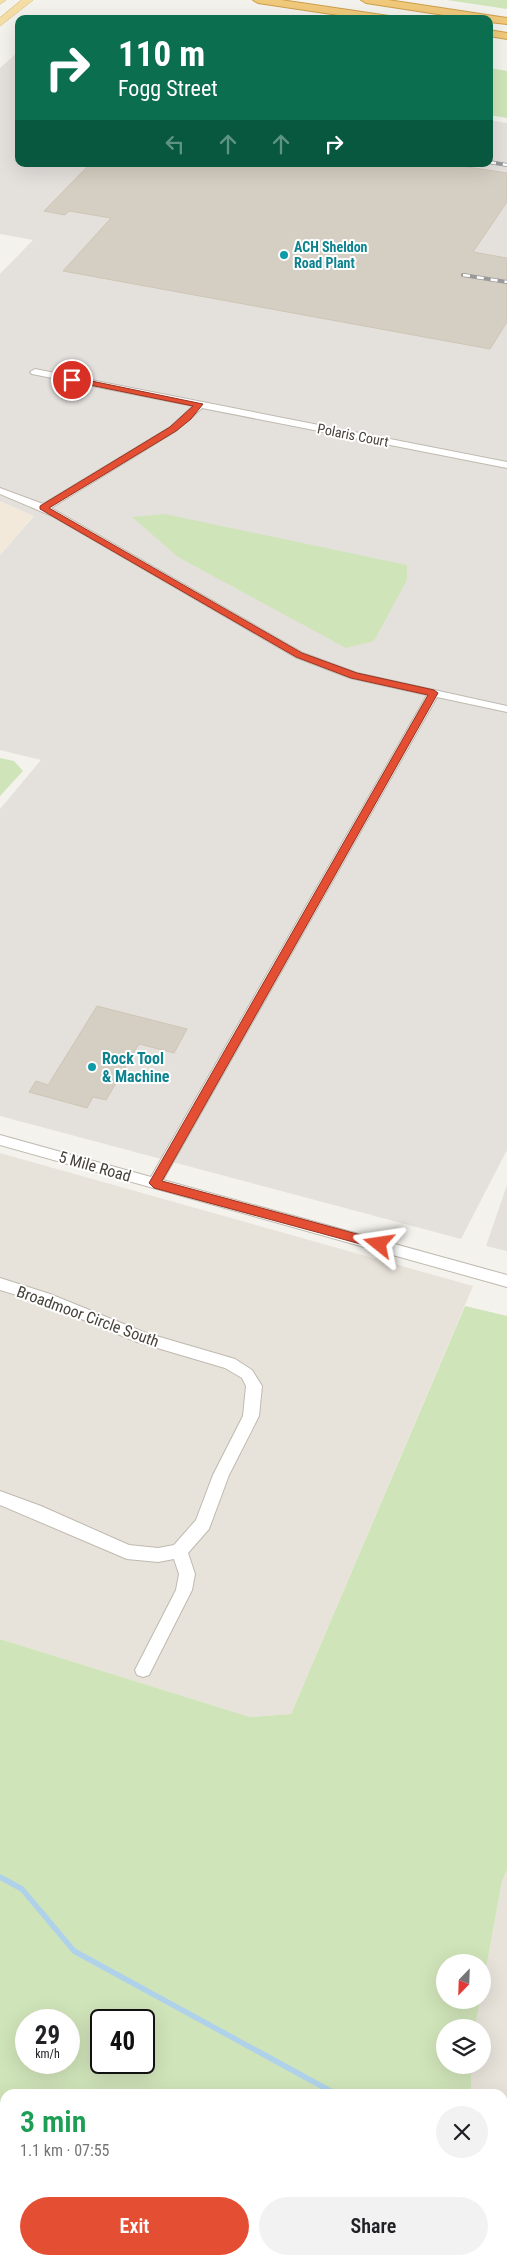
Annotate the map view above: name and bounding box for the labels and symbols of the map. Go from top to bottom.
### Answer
place label: ACH Sheldon Road Plant [294,239,368,271]
marker: ACH Sheldon Road Plant [278,249,290,261]
pin [51,359,93,401]
street label: Polaris Court [316,420,390,450]
place label: Rock Tool & Machine [102,1049,170,1086]
marker: Rock Tool & Machine [86,1061,98,1073]
street label: 5 Mile Road [57,1147,133,1186]
position arrow [352,1217,404,1269]
street label: Broadmoor Circle South [14,1282,162,1351]
north arrow [436,1954,491,2009]
speed limit sign: 40 [90,2009,155,2074]

